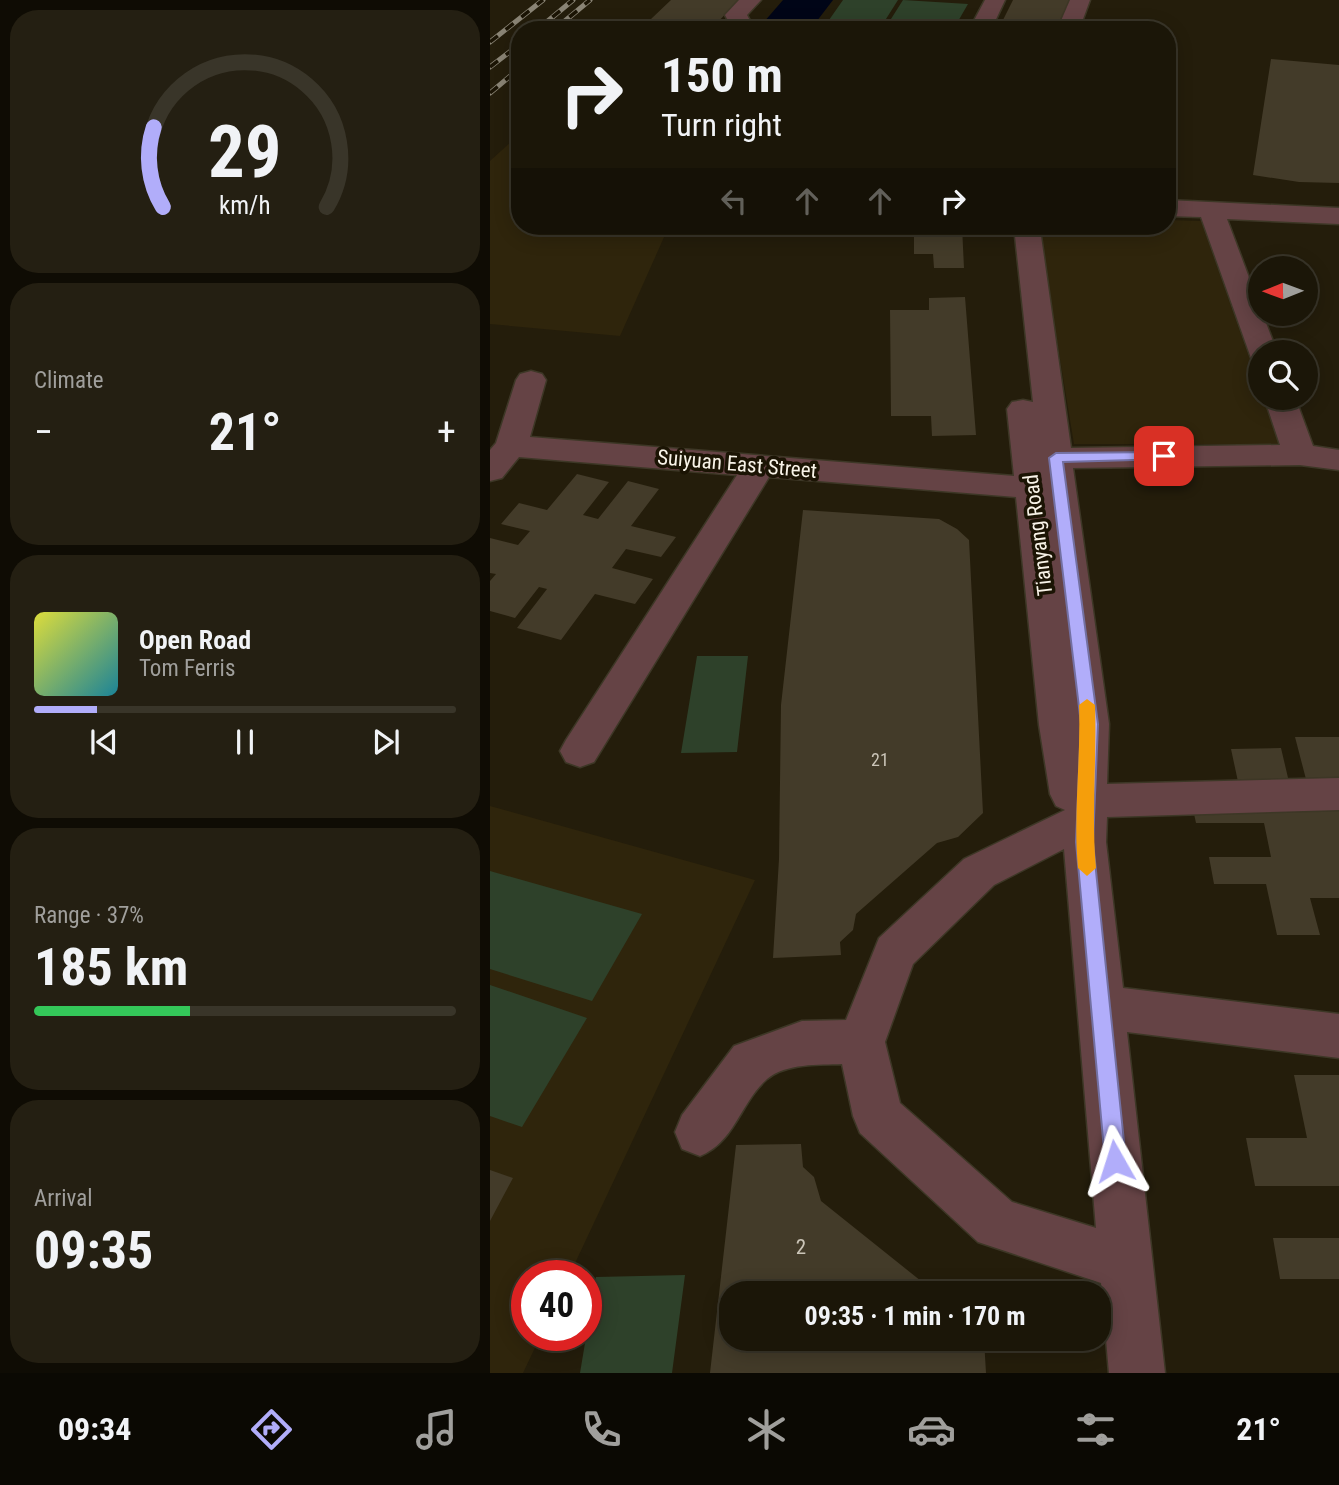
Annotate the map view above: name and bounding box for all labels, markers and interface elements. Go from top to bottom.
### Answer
text: 150 m [661,47,783,104]
icon: right [546,49,637,140]
text: Turn right [661,106,782,144]
text: 29 [208,110,282,196]
icon: left [715,182,753,220]
icon: ahead [788,182,826,220]
icon: ahead [861,182,899,220]
icon: right [934,182,972,220]
text: km/h [219,191,271,220]
north arrow [1248,256,1318,326]
map controls [1248,256,1318,410]
button: search [1248,340,1318,410]
text: Climate [34,367,104,394]
text: 21° [209,402,281,463]
text: − [34,410,53,454]
text: + [437,410,456,454]
pin [1134,426,1194,486]
icon: arrive [1145,437,1183,475]
street label: Suiyuan East Street [656,445,818,483]
street label: Tianyang Road [1019,473,1057,597]
text: Open Road [139,625,251,655]
text: Tom Ferris [139,655,235,682]
icon: previous [85,723,123,761]
icon: pause [226,723,264,761]
icon: next [367,723,405,761]
house number: 21 [871,749,889,770]
text: Range · 37% [34,902,144,929]
text: 185 km [34,937,188,998]
position arrow [1078,1124,1152,1198]
text: Arrival [34,1185,93,1212]
text: 09:35 [34,1220,153,1281]
house number: 2 [796,1235,806,1259]
speed limit sign: 40 [511,1260,602,1351]
text: 09:35 · 1 min · 170 m [805,1301,1025,1331]
icon: directions [247,1405,296,1454]
icon: music [412,1405,461,1454]
icon: phone [577,1405,626,1454]
icon: climate [742,1405,791,1454]
icon: car [907,1405,956,1454]
icon: filters [1071,1405,1120,1454]
text: 09:34 [58,1410,131,1448]
text: 21° [1236,1410,1281,1448]

